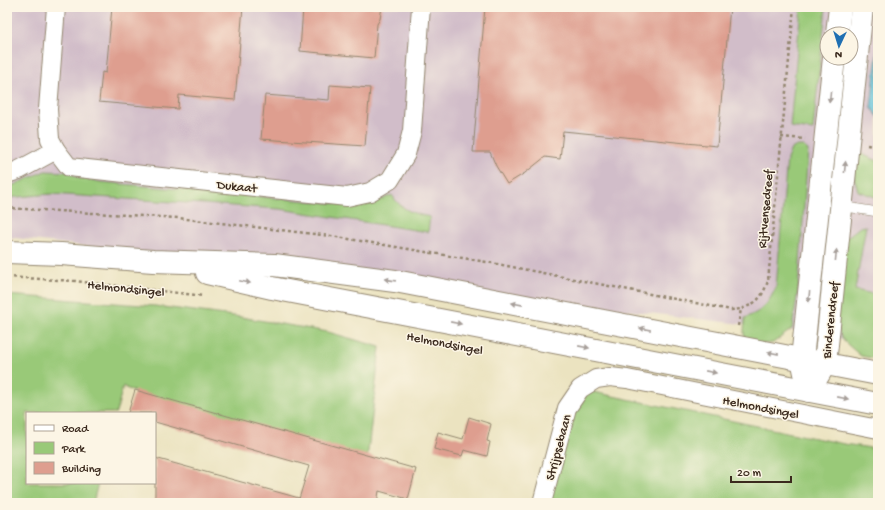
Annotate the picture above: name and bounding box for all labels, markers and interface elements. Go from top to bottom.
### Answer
north arrow [819,26,859,66]
text: N [834,48,842,60]
one-way arrow [826,91,833,103]
one-way arrow [842,161,849,173]
street label: Rijtvensedreef [756,168,777,249]
street label: Dukaat [215,178,259,197]
one-way arrow [833,249,839,261]
one-way arrow [384,277,396,283]
street label: Helmondsingel [86,278,165,301]
one-way arrow [239,279,252,285]
street label: Binderendreef [820,280,843,360]
one-way arrow [805,291,812,303]
one-way arrow [511,301,523,307]
one-way arrow [450,320,462,326]
one-way arrow [639,326,651,332]
street label: Helmondsingel [405,330,484,359]
one-way arrow [577,345,590,351]
one-way arrow [766,350,779,356]
one-way arrow [705,369,717,375]
street label: Helmondsingel [721,394,800,423]
one-way arrow [837,395,850,401]
legend [26,412,156,484]
street label: Strijpsebaan [543,412,576,482]
text: Road [62,423,89,437]
text: Park [61,443,87,457]
scale bar [731,458,791,484]
text: Building [61,463,101,477]
text: 20 m [737,467,762,481]

